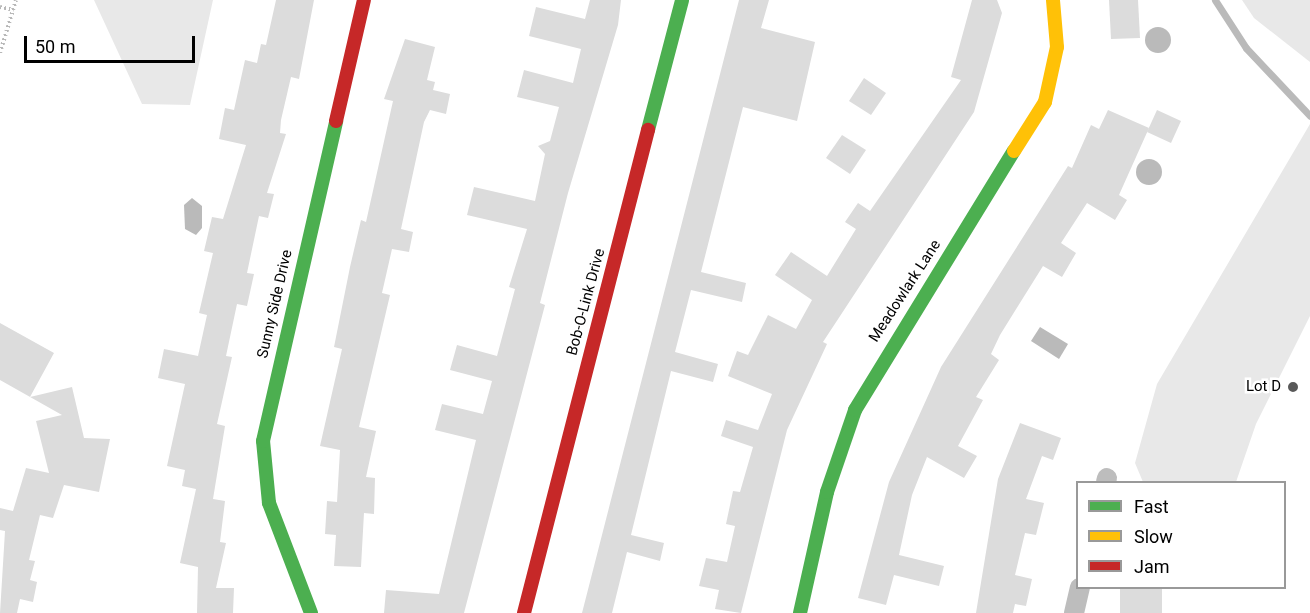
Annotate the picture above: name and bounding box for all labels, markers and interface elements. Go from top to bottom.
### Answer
scale bar [27,24,198,62]
text: 50 m [35,36,75,57]
street label: Meadowlark Lane [865,237,945,345]
street label: Bob-O-Link Drive [563,247,609,357]
street label: Sunny Side Drive [254,248,296,360]
place label: Lot D [1246,378,1281,396]
marker: Lot D [1286,380,1300,394]
legend [1076,481,1286,589]
text: Fast [1134,496,1169,517]
text: Slow [1134,526,1173,547]
text: Jam [1134,556,1170,577]

